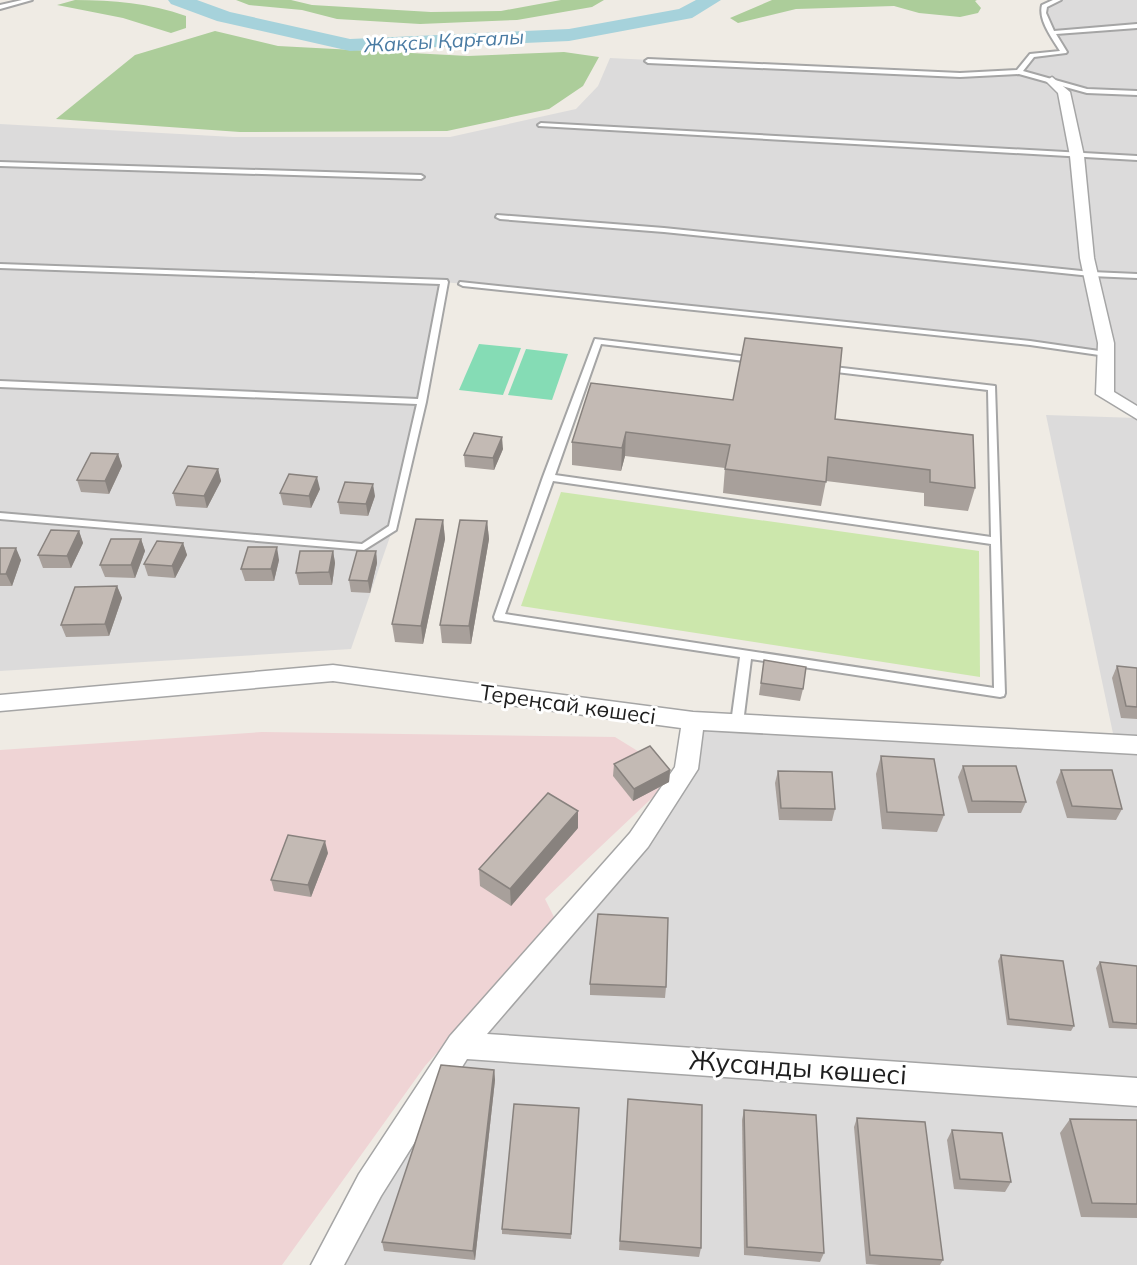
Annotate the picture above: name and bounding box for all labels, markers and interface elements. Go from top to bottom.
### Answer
water label: Жақсы Қарғалы [362,24,525,57]
street label: Тереңсай көшесі [478,678,658,730]
street label: Жусанды көшесі [688,1042,908,1092]

